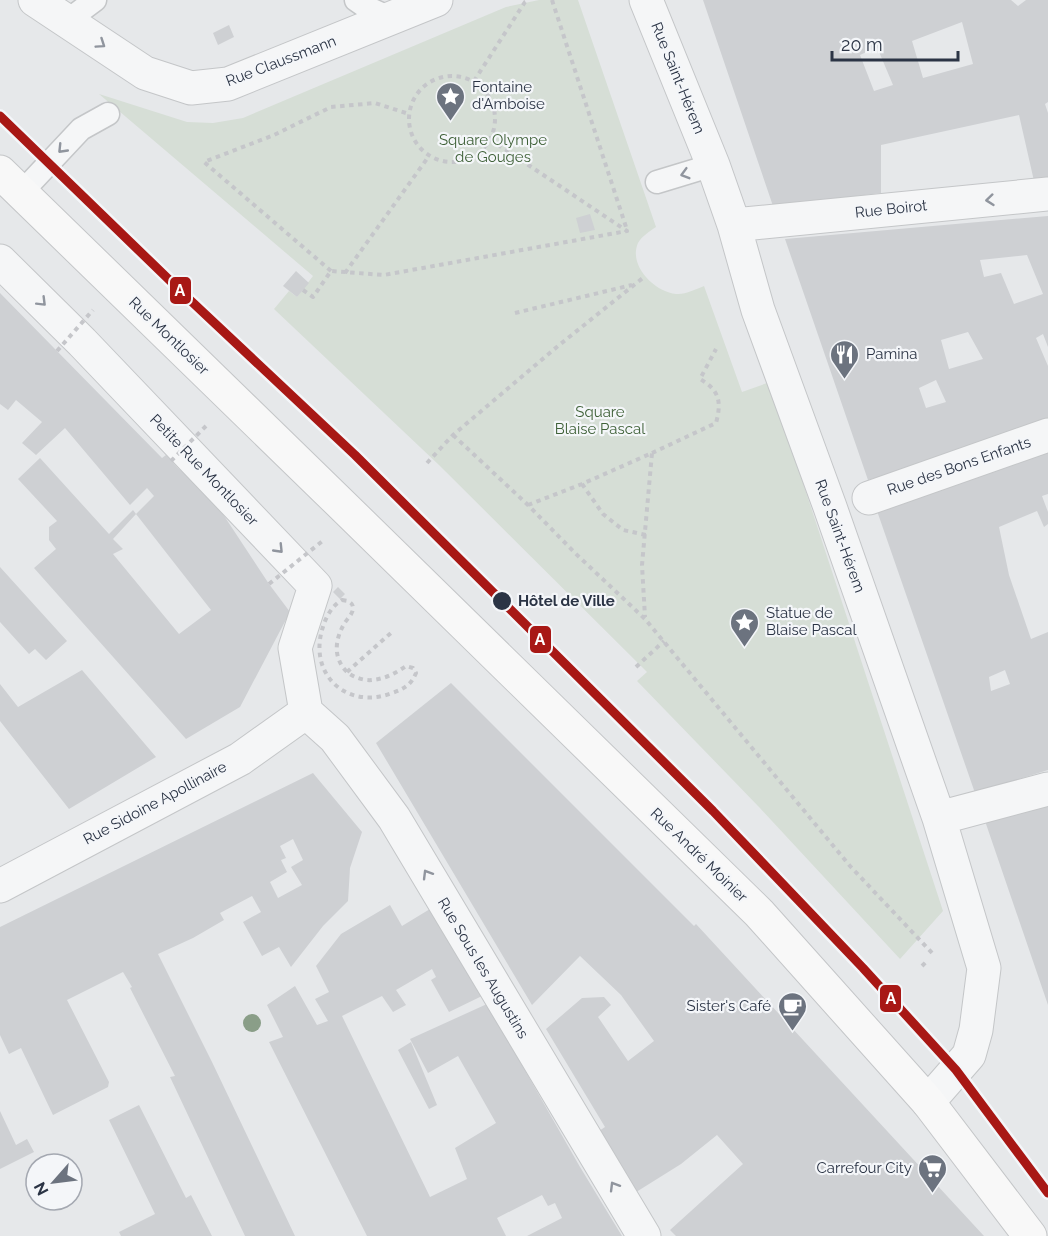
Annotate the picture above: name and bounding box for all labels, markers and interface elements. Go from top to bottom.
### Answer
street label: Rue Saint-Hérem [647,19,709,137]
scale bar [832,24,958,62]
street label: Rue Claussmann [223,32,339,90]
text: 20 m [841,34,883,55]
one-way arrow [95,37,106,48]
place label: Fontaine d'Amboise [472,78,545,113]
place icon: Fontaine d'Amboise [435,80,467,122]
park label: Square Olympe de Gouges [439,131,547,166]
one-way arrow [58,142,69,152]
one-way arrow [680,166,690,179]
one-way arrow [985,193,994,206]
street label: Rue Boirot [854,196,928,222]
line badge: A [169,276,192,305]
text: A [175,281,186,300]
street label: Rue Montlosier [125,293,213,379]
one-way arrow [34,295,45,306]
restaurant icon: Pamina [829,338,861,380]
place label: Pamina [866,345,917,363]
park label: Square Blaise Pascal [555,403,646,438]
street label: Petite Rue Montlosier [146,410,262,530]
street label: Rue des Bons Enfants [885,433,1033,499]
street label: Rue Saint-Hérem [811,477,869,595]
one-way arrow [272,542,283,552]
marker: Hôtel de Ville [491,590,513,612]
place label: Hôtel de Ville [518,592,615,610]
place label: Statue de Blaise Pascal [766,604,857,639]
place icon: Statue de Blaise Pascal [729,606,761,648]
line badge: A [529,625,552,654]
text: A [535,630,546,649]
street label: Rue Sidoine Apollinaire [80,757,230,848]
street label: Rue André Moinier [647,804,752,906]
one-way arrow [423,870,435,880]
street label: Rue Sous les Augustins [434,894,532,1042]
line badge: A [879,984,902,1013]
text: A [886,989,897,1008]
cafe icon: Sister's Café [776,990,808,1032]
place label: Sister's Café [687,997,771,1015]
north arrow [24,1152,84,1212]
supermarket icon: Carrefour City [917,1152,949,1194]
place label: Carrefour City [817,1159,912,1177]
text: N [30,1179,52,1199]
one-way arrow [609,1182,621,1192]

